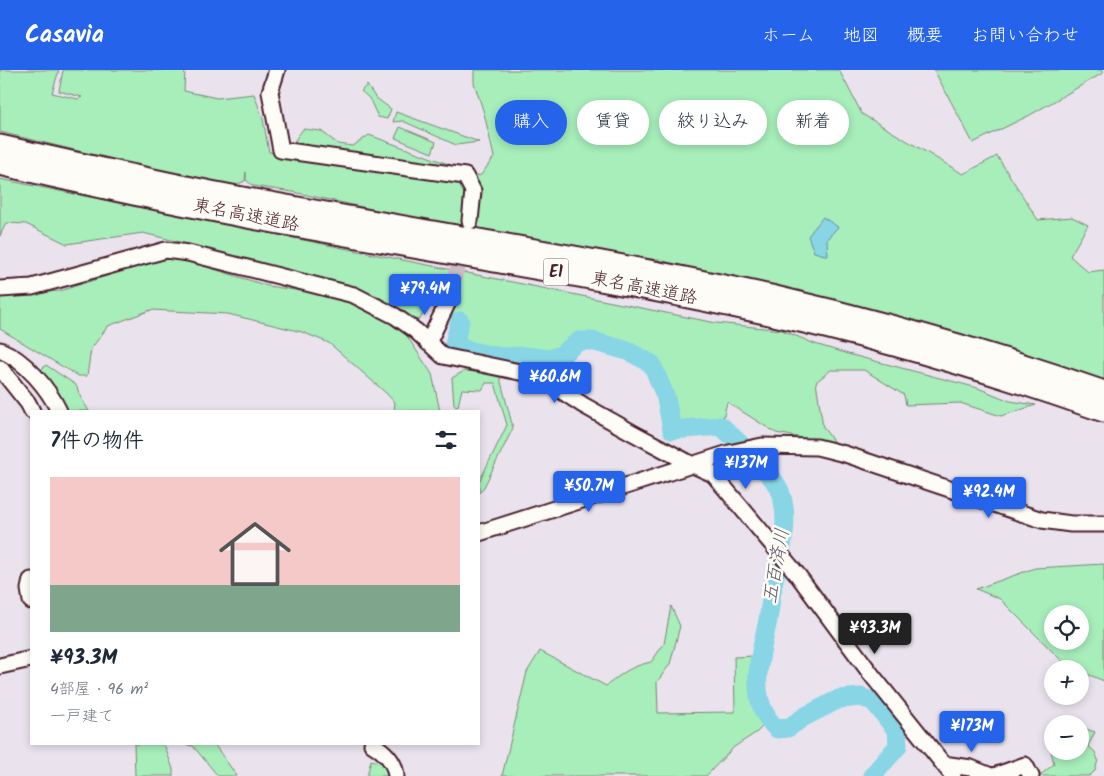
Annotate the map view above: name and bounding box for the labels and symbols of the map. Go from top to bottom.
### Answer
street label: 東名高速道路 [190,191,302,241]
road number: E1 [544,258,568,286]
street label: 東名高速道路 [588,264,700,314]
pin: ¥79.4M [384,274,466,316]
pin: ¥60.6M [514,362,596,404]
pin: ¥137M [711,448,781,490]
pin: ¥50.7M [548,470,630,513]
pin: ¥92.4M [948,476,1030,519]
water label: 五百済川 [756,526,798,606]
pin: ¥93.3M [834,612,916,655]
pin: ¥173M [937,710,1007,753]

